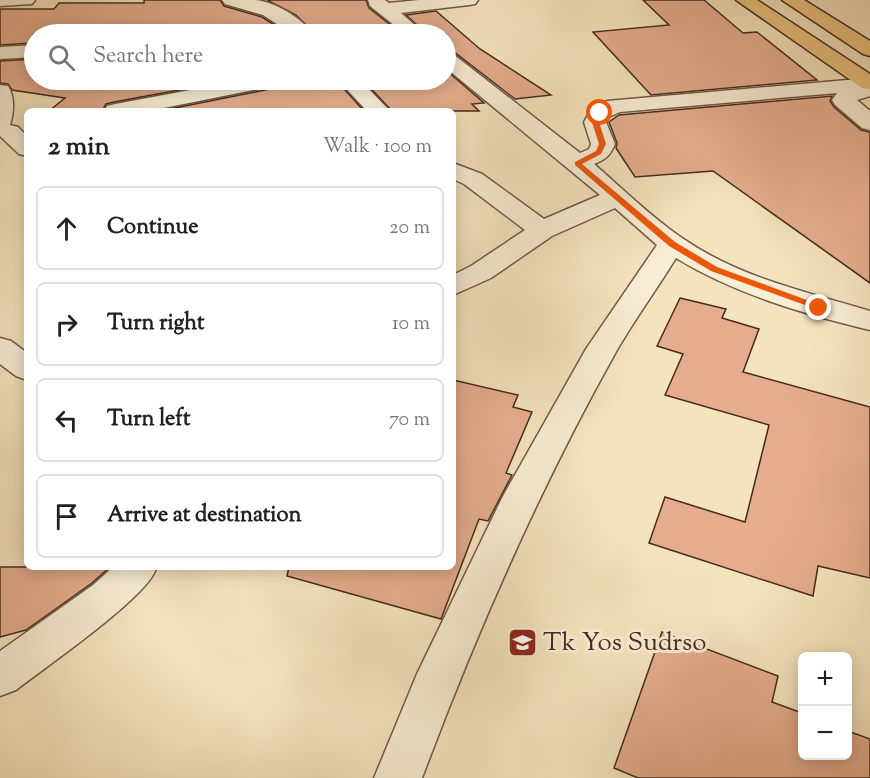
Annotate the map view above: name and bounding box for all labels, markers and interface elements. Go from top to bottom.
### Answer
search box [24,24,456,90]
icon: search [45,41,78,74]
text: Search here [93,41,203,73]
route start [586,99,612,125]
text: 2 min [48,129,110,166]
text: Walk · 100 m [323,133,432,162]
icon: ahead [50,212,83,245]
text: Continue [107,212,198,244]
text: 20 m [389,214,430,243]
route end [805,294,831,320]
icon: right [50,308,83,341]
text: Turn right [107,308,204,340]
text: 10 m [392,310,430,339]
icon: left [50,404,83,437]
text: Turn left [107,404,190,436]
text: 70 m [389,406,430,435]
icon: arrive [50,500,83,533]
text: Arrive at destination [107,500,302,532]
place label: Tk Yos Sudrso [543,625,707,662]
school or university icon: Tk Yos Sudrso [506,627,538,659]
map controls [798,652,852,760]
button: + [798,652,852,706]
button: − [798,706,852,760]

